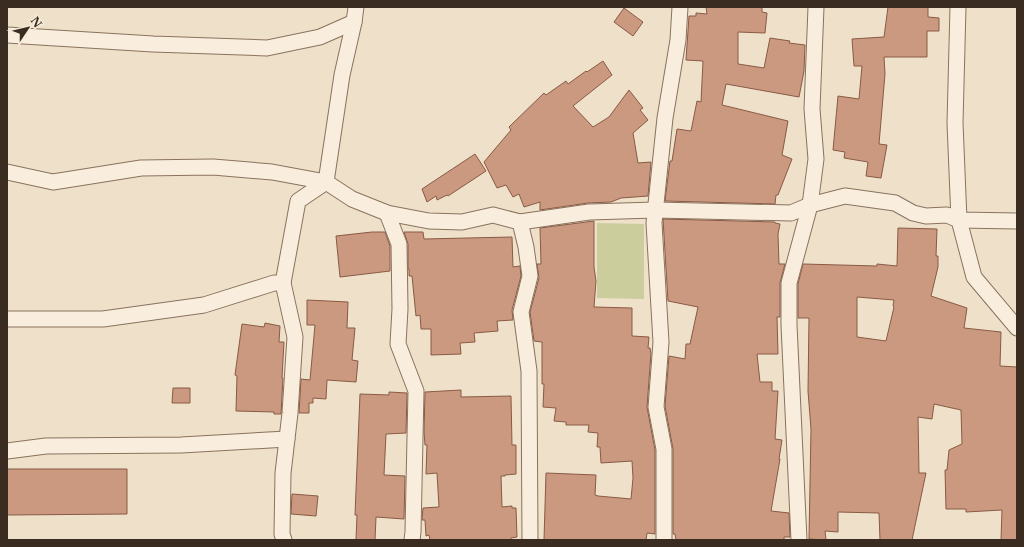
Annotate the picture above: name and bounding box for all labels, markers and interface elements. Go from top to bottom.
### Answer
north arrow [8,8,48,48]
text: N [27,14,45,31]

